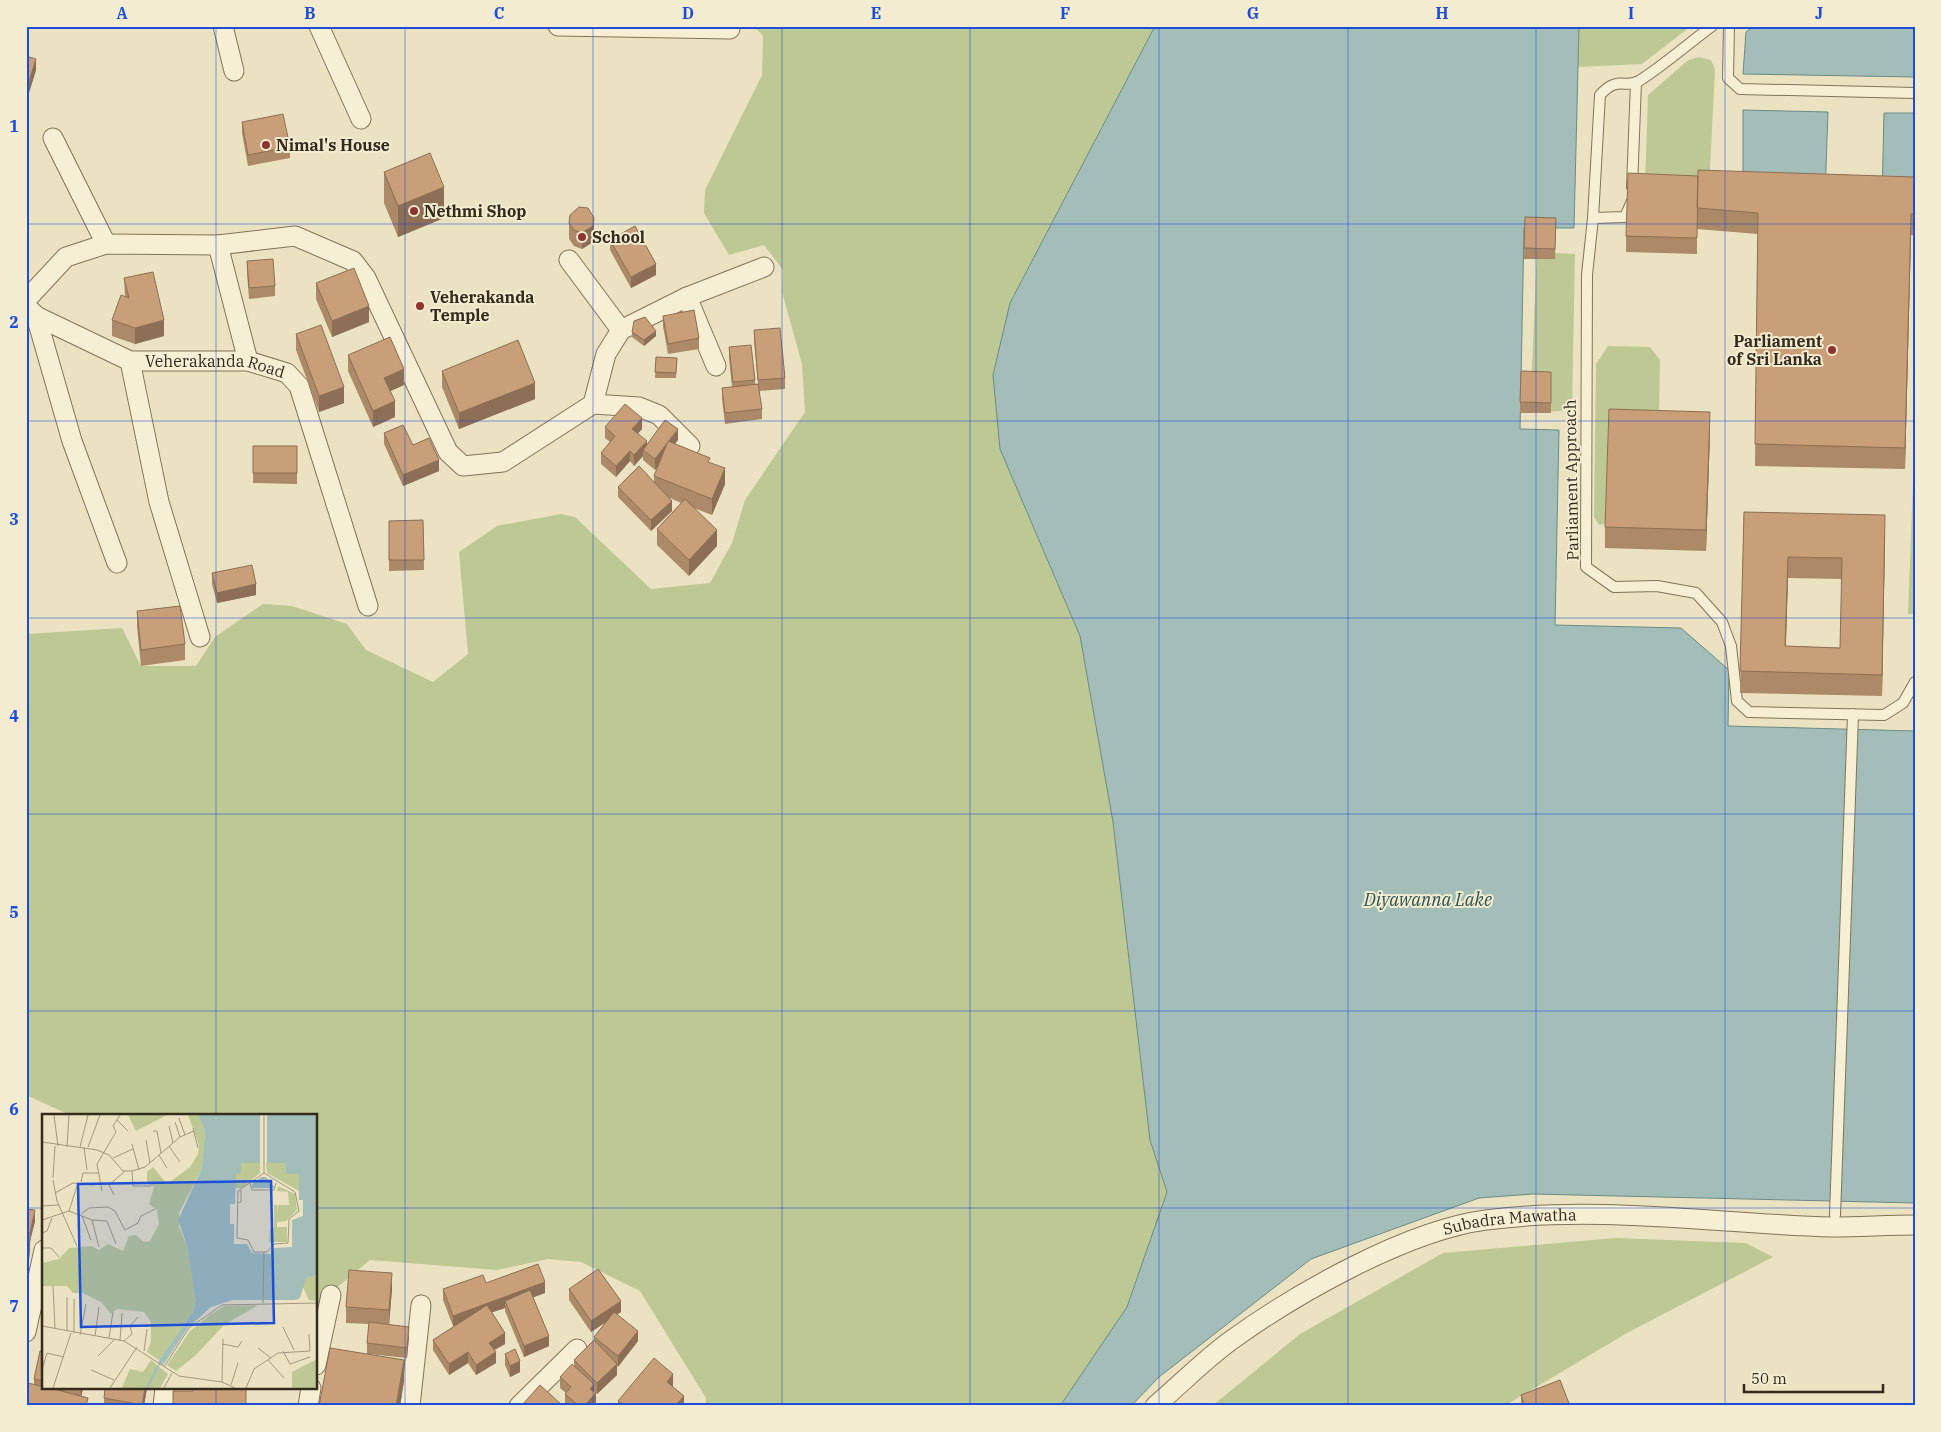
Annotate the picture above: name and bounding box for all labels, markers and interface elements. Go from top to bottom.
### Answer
text: A [116,3,128,23]
text: B [304,3,316,23]
text: C [494,3,504,23]
text: D [682,3,694,23]
text: E [871,3,881,23]
text: F [1060,3,1070,23]
text: G [1247,3,1259,23]
text: H [1436,3,1449,23]
text: I [1628,3,1634,23]
text: J [1815,3,1823,23]
text: 1 [9,116,19,136]
place label: Nimal's House [276,135,390,155]
marker: Nimal's House [260,139,272,151]
place label: Nethmi Shop [424,201,526,221]
marker: Nethmi Shop [408,205,420,217]
place label: School [592,227,645,247]
marker: School [576,231,588,243]
place label: Veherakanda Temple [430,287,534,325]
marker: Veherakanda Temple [414,300,426,312]
text: 2 [9,312,19,332]
place label: Parliament of Sri Lanka [1727,331,1822,369]
marker: Parliament of Sri Lanka [1826,344,1838,356]
street label: Veherakanda Road [145,351,288,382]
street label: Parliament Approach [1560,399,1582,561]
text: 3 [9,509,19,529]
text: 4 [9,706,19,726]
water label: Diyawanna Lake [1363,888,1492,911]
text: 5 [9,902,19,922]
text: 6 [9,1099,19,1119]
inset map [42,1114,318,1390]
street label: Subadra Mawatha [1440,1204,1577,1239]
text: 7 [9,1296,19,1316]
scale bar [1744,1362,1882,1394]
text: 50 m [1751,1369,1787,1388]

